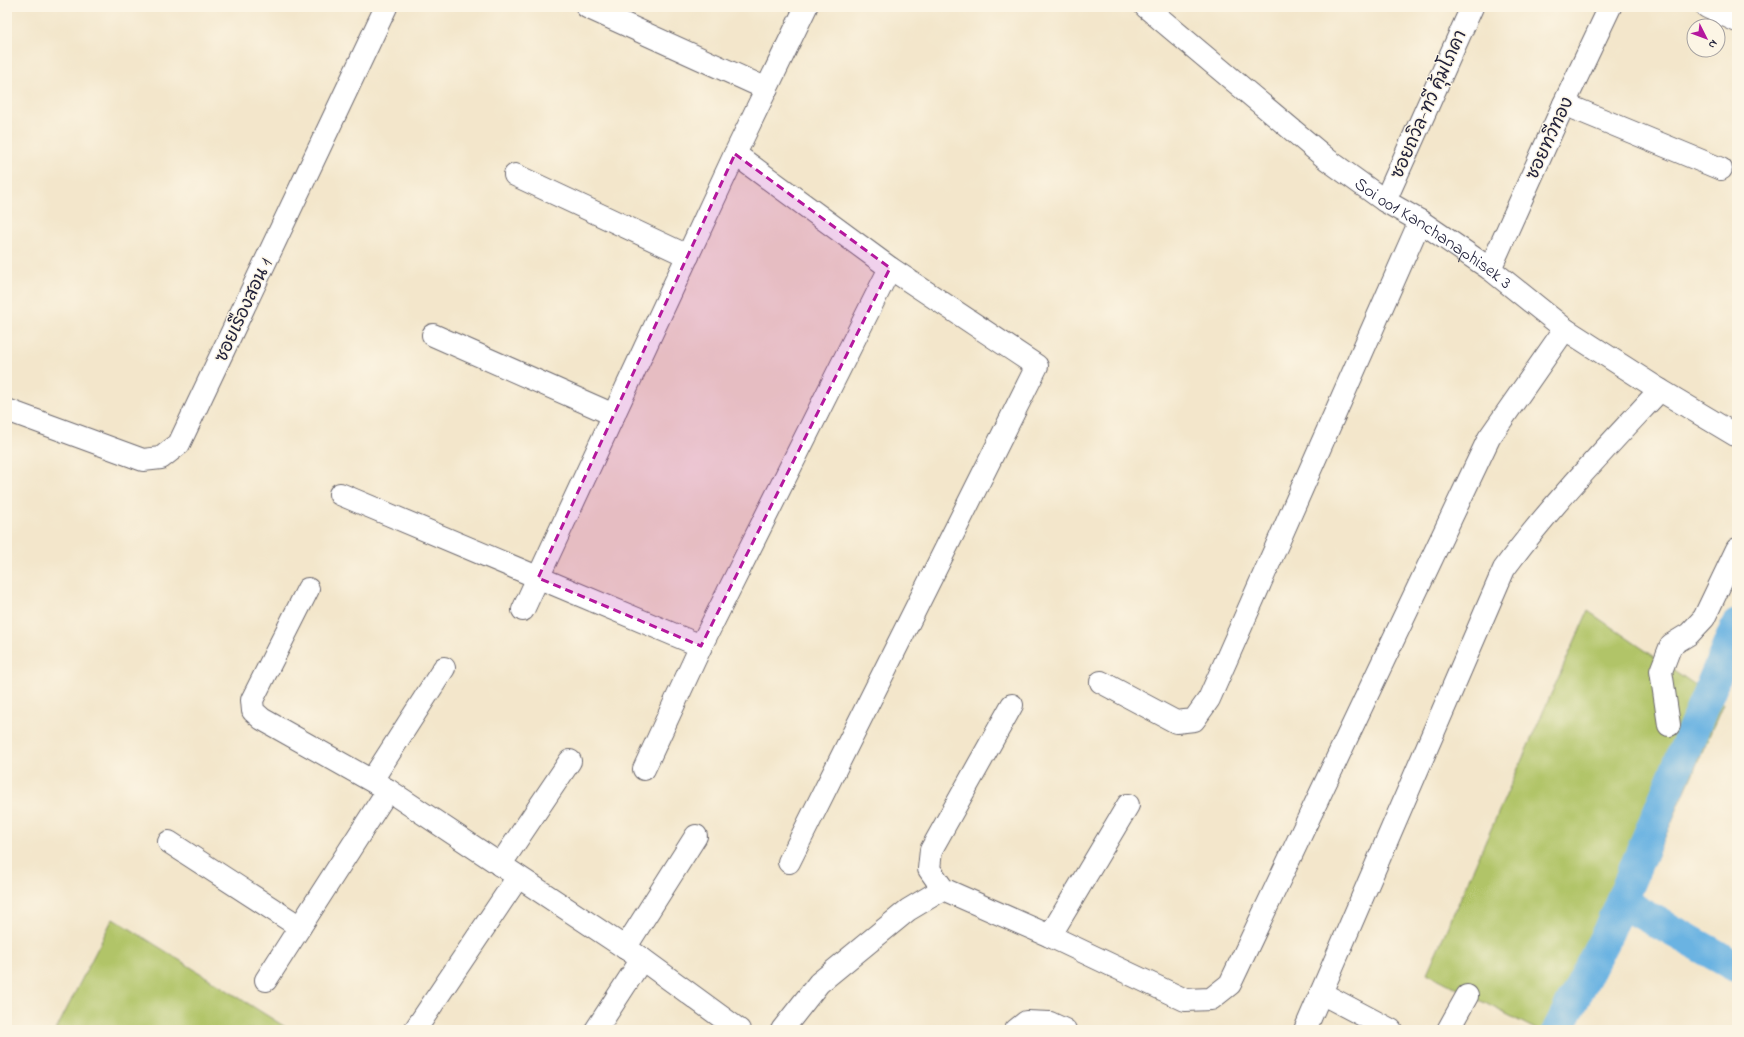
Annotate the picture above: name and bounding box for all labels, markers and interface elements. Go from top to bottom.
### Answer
north arrow [1686,18,1726,58]
street label: ซอยถวิล-ทวี คุ้มโภคา [1383,25,1474,183]
text: N [1704,36,1721,52]
street label: ซอยทวีทอง [1519,93,1581,185]
street label: Soi 001 Kanchanaphisek 3 [1348,172,1517,297]
street label: ซอยเรืองสอน 1 [208,254,280,367]

